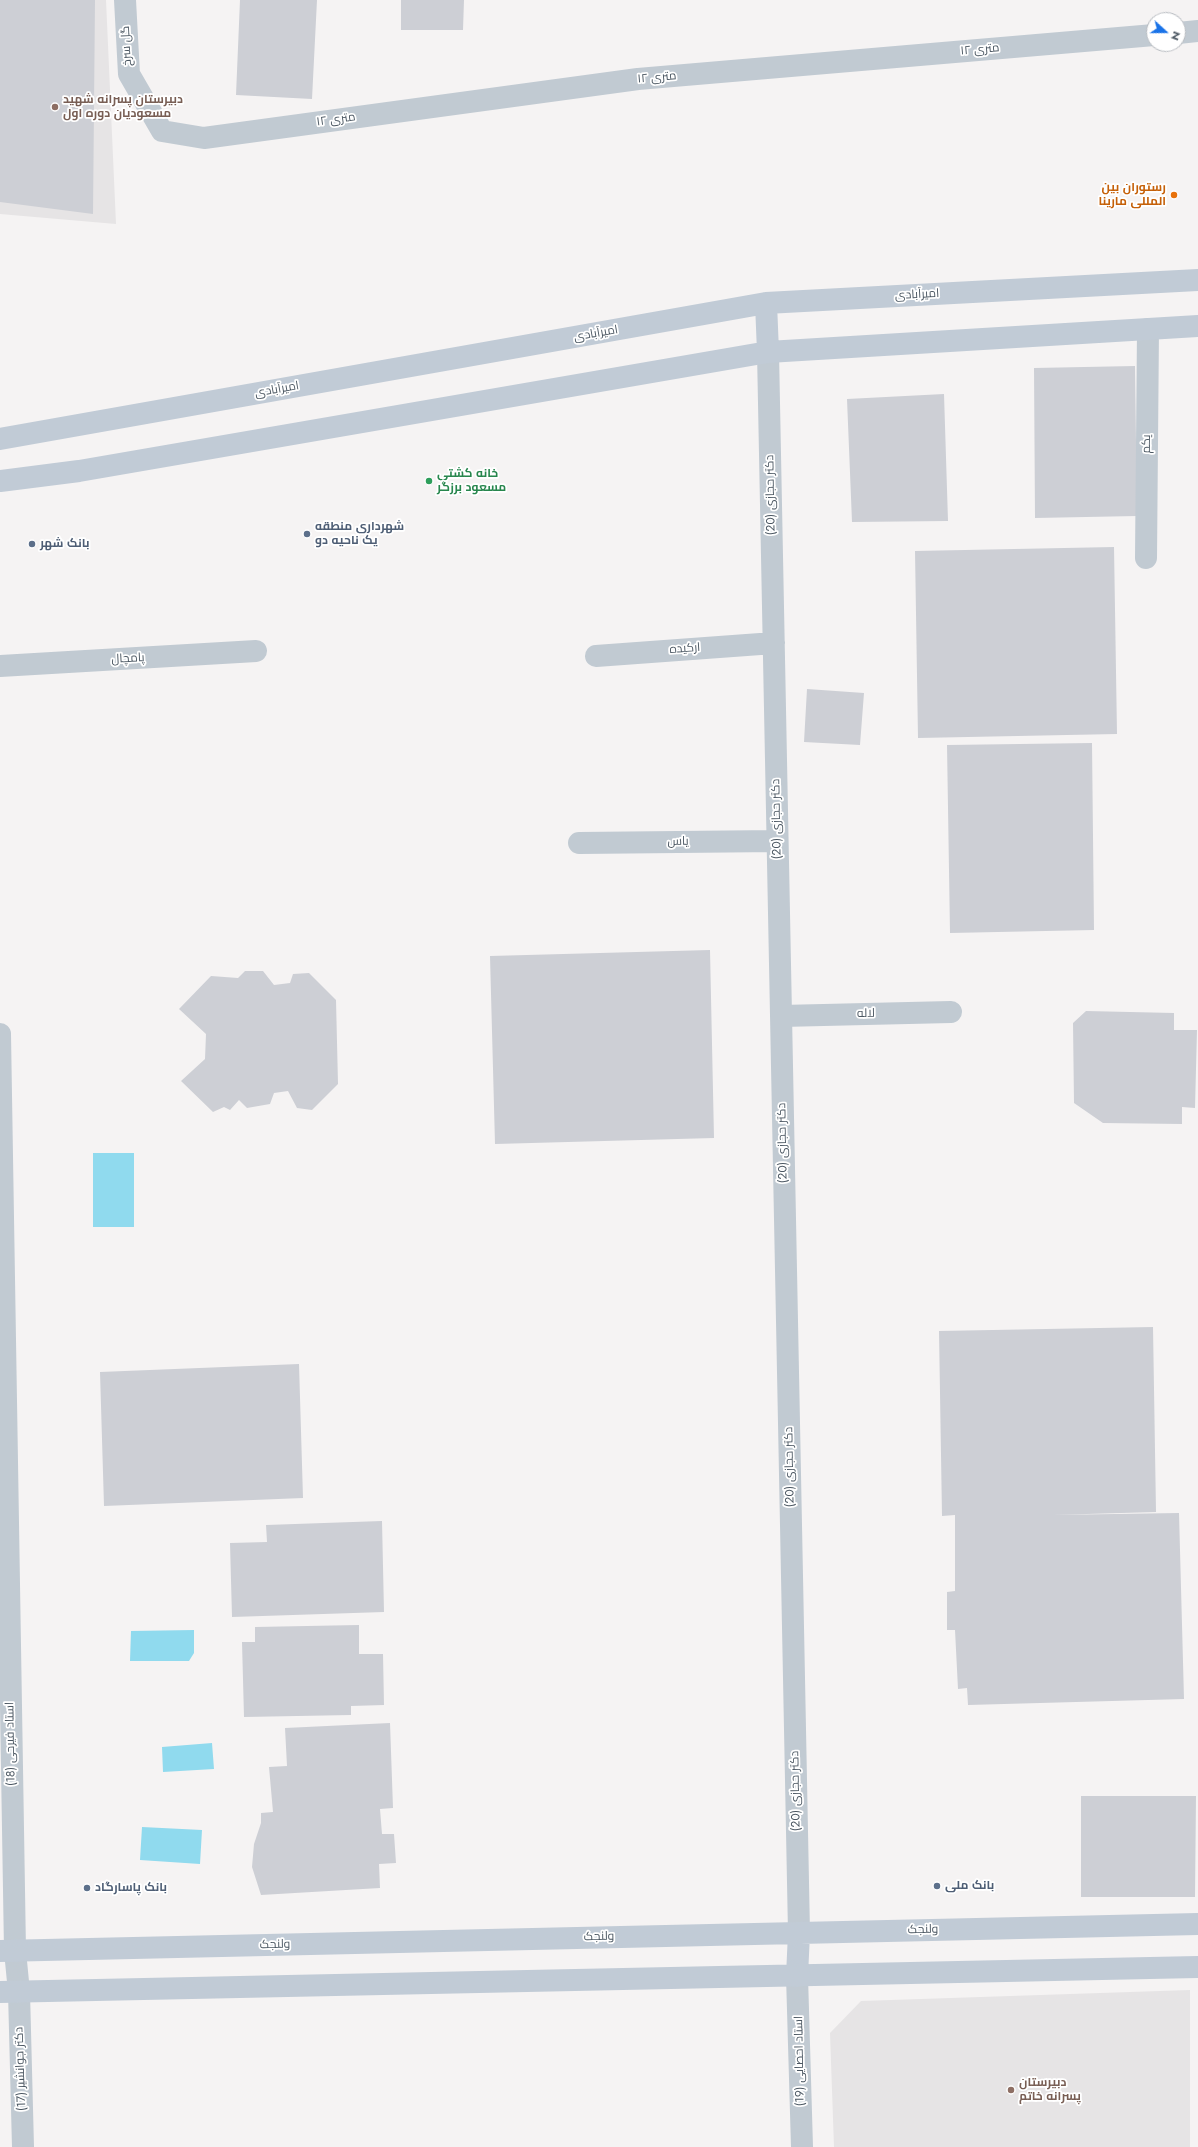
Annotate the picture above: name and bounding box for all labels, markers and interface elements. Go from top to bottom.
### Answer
north arrow [1146,12,1186,52]
street label: گل سرخ [119,25,135,67]
text: N [1167,29,1185,43]
street label: ۱۲ متری [960,41,1000,59]
street label: ۱۲ متری [637,69,677,87]
place label: دبیرستان پسرانه شهید مسعودیان دوره اول [63,93,183,121]
marker: دبیرستان پسرانه شهید مسعودیان دوره اول [50,102,60,112]
street label: ۱۲ متری [316,110,356,130]
place label: رستوران بین المللی مارینا [1098,181,1166,209]
marker: رستوران بین المللی مارینا [1169,190,1179,200]
street label: امیرآبادی [894,287,940,303]
street label: امیرآبادی [573,323,619,345]
street label: امیرآبادی [254,379,300,401]
street label: یکم [1140,434,1154,454]
street label: دکتر حجازی (20) [763,455,779,535]
place label: خانه کشتی مسعود برزگر [437,467,506,495]
marker: خانه کشتی مسعود برزگر [424,476,434,486]
place label: شهرداری منطقه یک ناحیه دو [315,520,404,548]
marker: شهرداری منطقه یک ناحیه دو [302,529,312,539]
place label: بانک شهر [40,537,89,551]
marker: بانک شهر [27,539,37,549]
street label: ارکیده [669,641,701,657]
street label: پامچال [111,651,145,667]
street label: دکتر حجازی (20) [769,779,785,859]
street label: یاس [667,835,689,849]
street label: لاله [857,1007,875,1021]
street label: دکتر حجازی (20) [775,1103,791,1183]
street label: دکتر حجازی (20) [782,1427,798,1507]
street label: استاد فیرحی (18) [3,1702,19,1786]
street label: دکتر حجازی (20) [788,1751,804,1831]
place label: بانک ملی [945,1879,994,1893]
place label: بانک پاسارگاد [95,1881,167,1895]
marker: بانک ملی [932,1881,942,1891]
marker: بانک پاسارگاد [82,1883,92,1893]
street label: ولنجک [908,1923,938,1937]
street label: ولنجک [584,1930,614,1944]
street label: ولنجک [260,1938,290,1952]
street label: استاد احصایی (19) [792,2016,808,2106]
street label: دکتر جوانشیر (17) [12,2027,30,2111]
place label: دبیرستان پسرانه خاتم [1019,2076,1081,2104]
marker: دبیرستان پسرانه خاتم [1006,2085,1016,2095]

